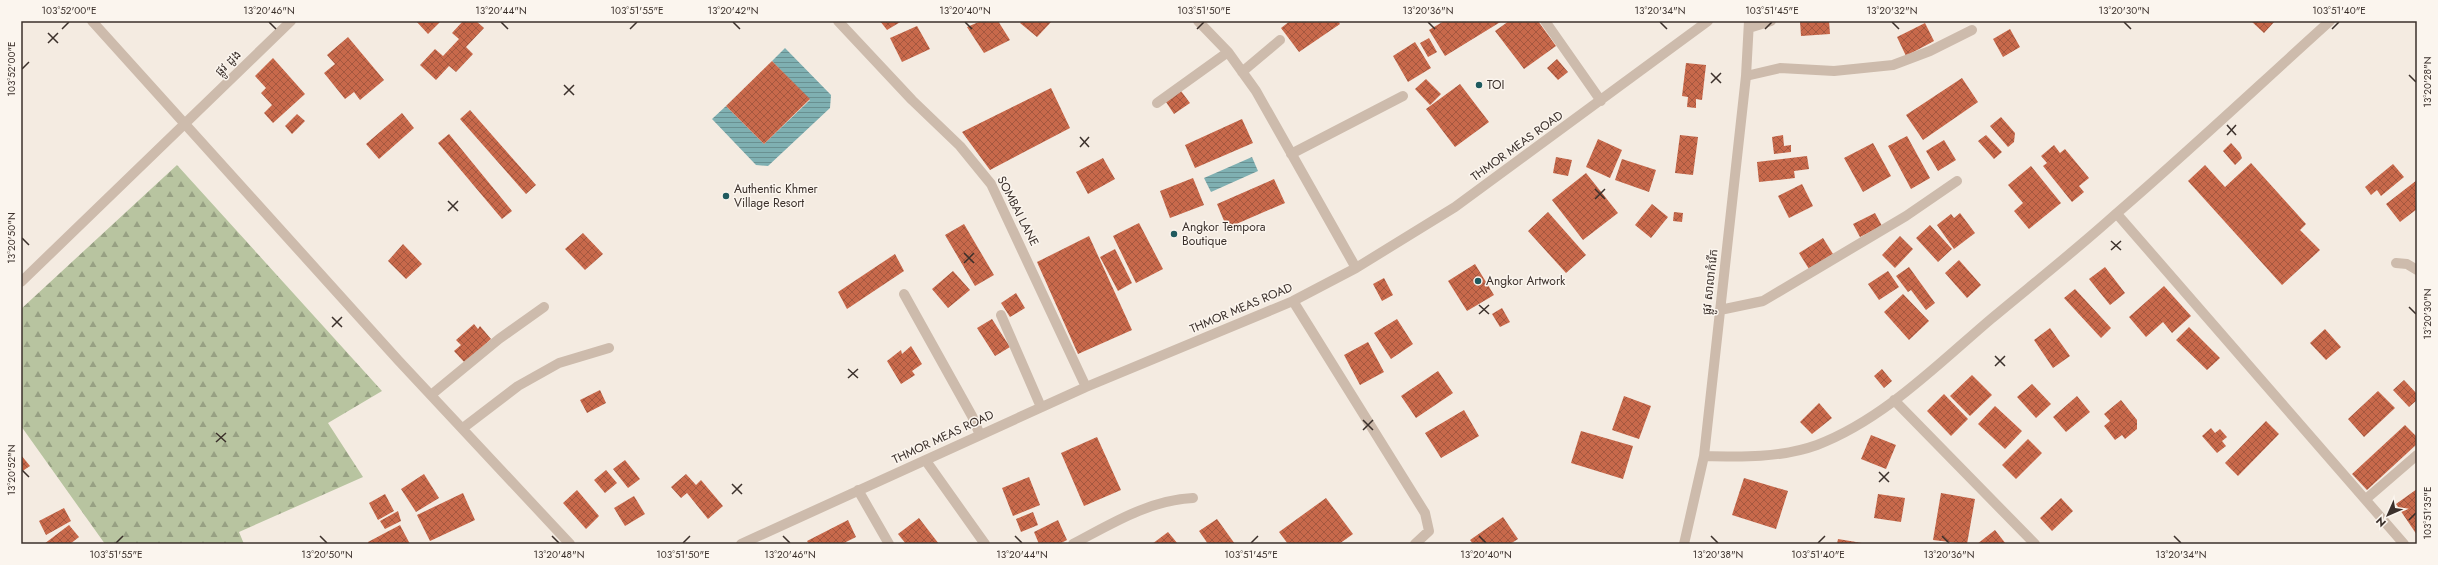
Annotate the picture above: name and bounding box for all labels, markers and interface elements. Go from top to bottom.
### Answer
text: 103°52'00"E [41,3,97,18]
text: 13°20'46"N [243,3,295,18]
text: 13°20'44"N [475,3,527,18]
text: 103°51'55"E [610,3,664,18]
text: 13°20'42"N [707,3,759,18]
text: 13°20'40"N [939,3,991,18]
text: 103°51'50"E [1177,3,1231,18]
text: 13°20'36"N [1403,3,1453,18]
text: 13°20'34"N [1635,3,1685,18]
text: 103°51'45"E [1745,3,1799,18]
text: 13°20'32"N [1867,3,1917,18]
text: 13°20'30"N [2098,3,2150,18]
text: 103°51'40"E [2312,3,2366,18]
text: 103°52'00"E [4,41,19,97]
street label: ផ្លូវ ដូង [211,46,246,81]
text: 13°20'28"N [2420,57,2435,107]
place label: TOI [1487,76,1504,94]
marker: TOI [1474,80,1484,90]
street label: THMOR MEAS ROAD [1467,106,1567,186]
street label: SOMBAI LANE [993,173,1043,249]
place label: Authentic Khmer Village Resort [734,180,819,212]
marker: Authentic Khmer Village Resort [721,191,731,201]
text: 13°20'50"N [4,212,19,264]
place label: Angkor Tempora Boutique [1182,218,1266,250]
marker: Angkor Tempora Boutique [1169,229,1179,239]
street label: ផ្លូវ សាលាកំរើក [1698,248,1724,316]
place label: Angkor Artwork [1486,272,1566,290]
marker: Angkor Artwork [1473,276,1483,286]
street label: THMOR MEAS ROAD [1187,278,1295,338]
text: 13°20'30"N [2420,288,2435,340]
street label: THMOR MEAS ROAD [889,406,997,468]
text: 13°20'52"N [4,444,19,496]
text: 103°51'35"E [2420,487,2435,539]
north arrow [2368,495,2408,535]
text: N [2372,513,2390,531]
text: 103°51'55"E [89,547,143,562]
text: 13°20'50"N [301,547,353,562]
text: 13°20'48"N [534,547,584,562]
text: 103°51'50"E [656,547,710,562]
text: 13°20'46"N [764,547,816,562]
text: 13°20'44"N [996,547,1048,562]
text: 103°51'45"E [1224,547,1278,562]
text: 13°20'40"N [1460,547,1512,562]
text: 13°20'38"N [1693,547,1743,562]
text: 103°51'40"E [1791,547,1845,562]
text: 13°20'36"N [1924,547,1974,562]
text: 13°20'34"N [2156,547,2206,562]

